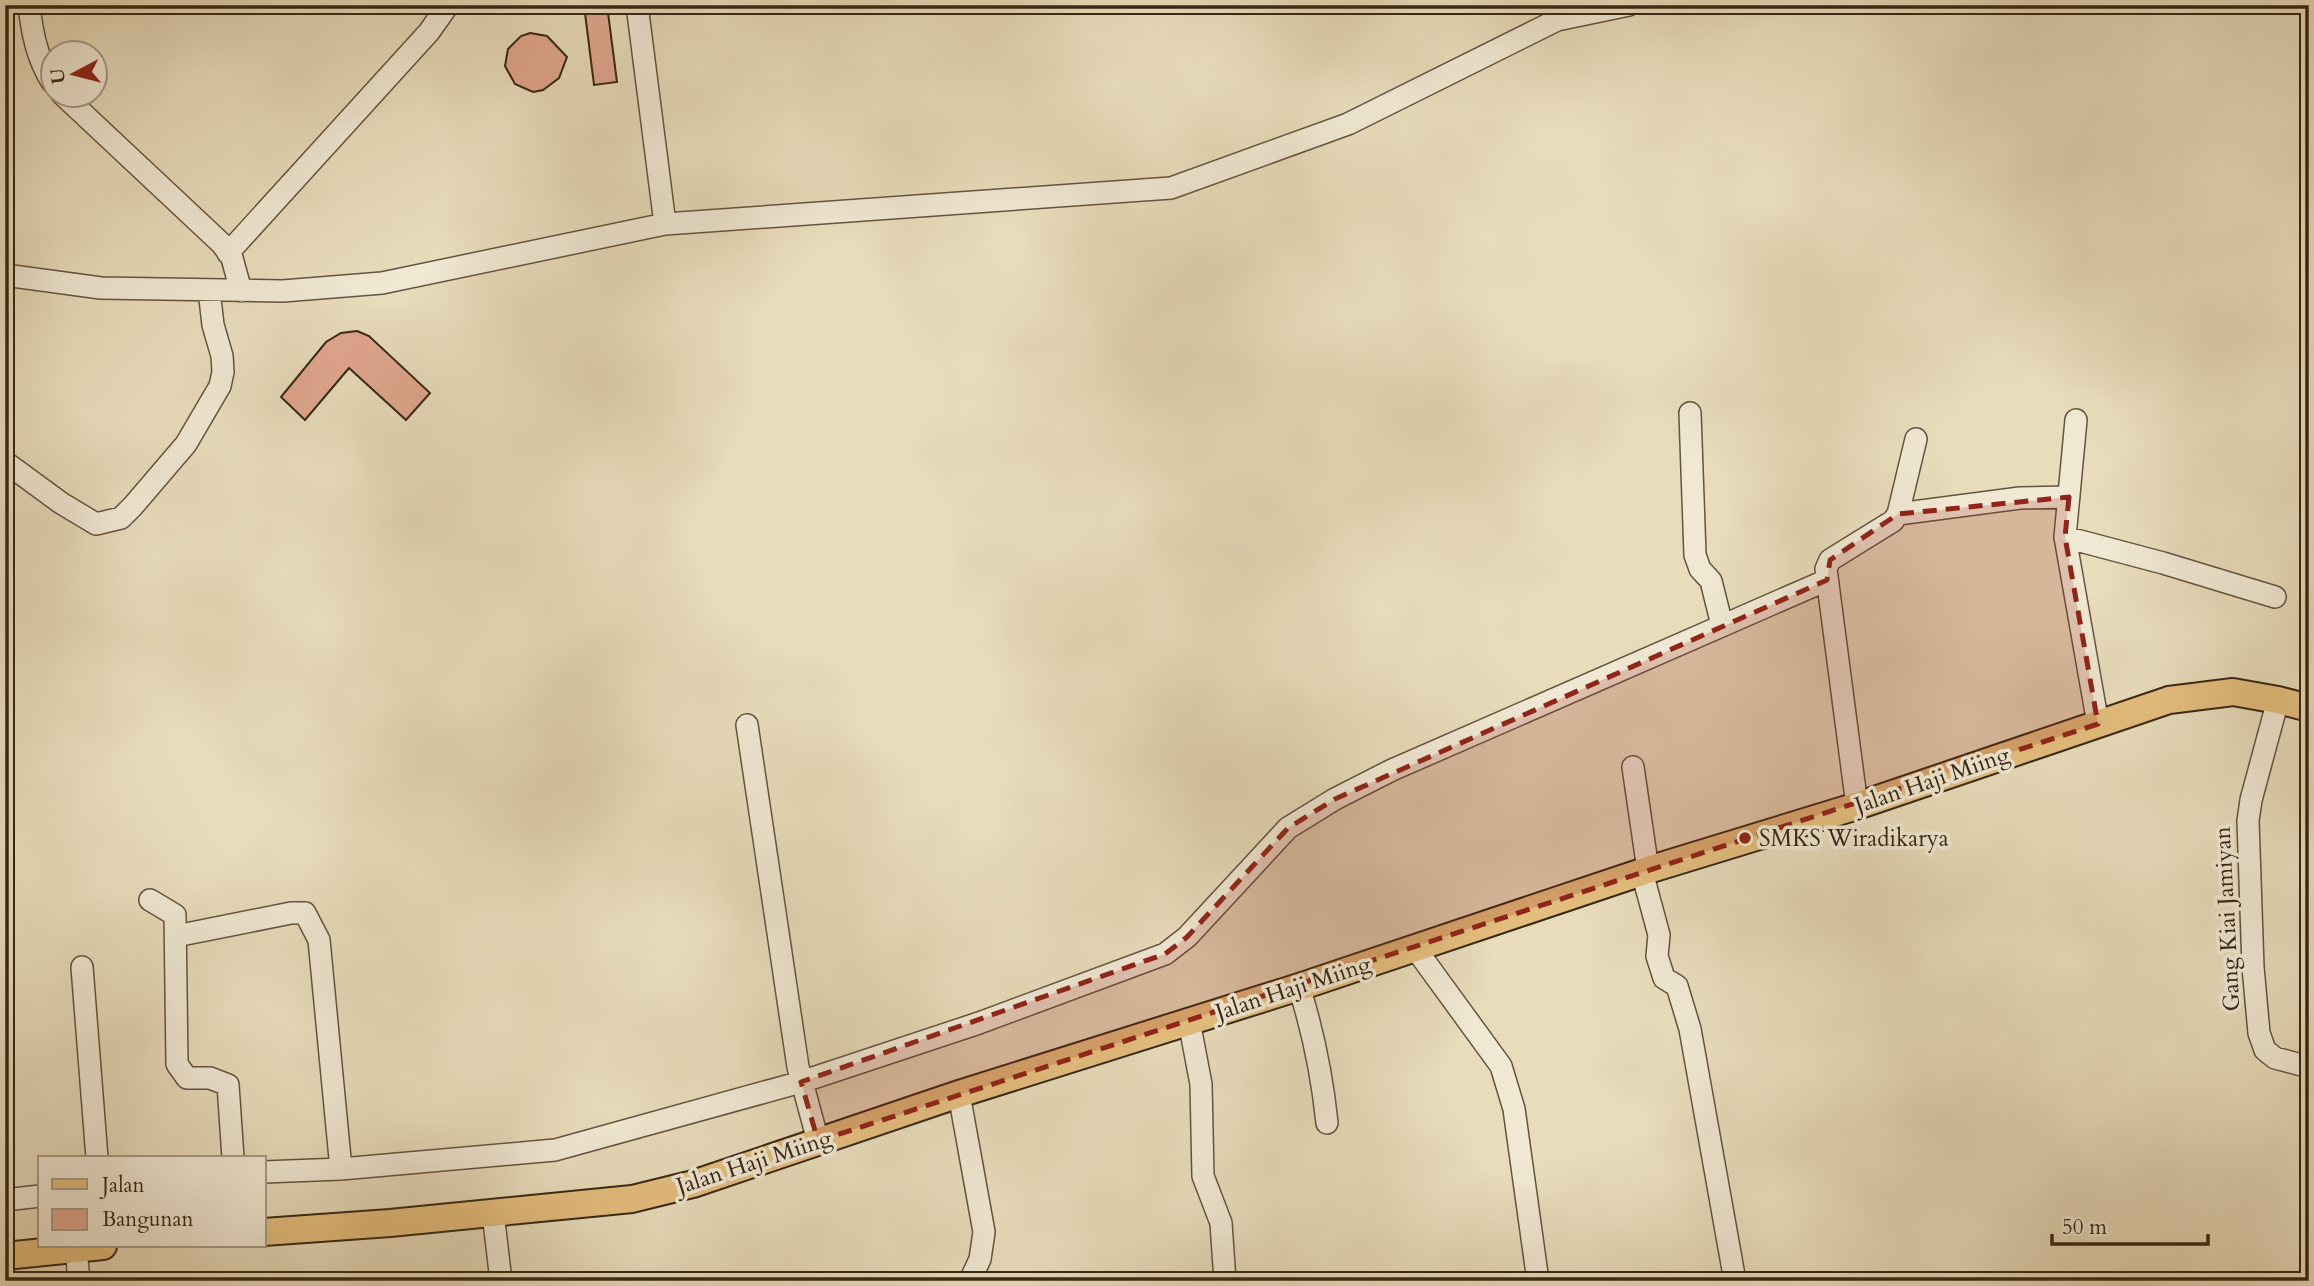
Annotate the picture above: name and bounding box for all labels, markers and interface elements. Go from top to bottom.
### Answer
north arrow [38,38,108,108]
text: U [44,66,72,85]
street label: Jalan Haji Miing [1848,739,2014,822]
place label: SMKS Wiradikarya [1759,823,1949,854]
street label: Gang Kiai Jamiyan [2207,826,2247,1012]
marker: SMKS Wiradikarya [1737,830,1753,846]
street label: Jalan Haji Miing [1208,948,1375,1029]
street label: Jalan Haji Miing [669,1122,836,1203]
legend [38,1156,266,1248]
text: Jalan [99,1171,145,1200]
scale bar [2052,1202,2207,1246]
text: Bangunan [102,1205,194,1234]
text: 50 m [2062,1213,2107,1242]

